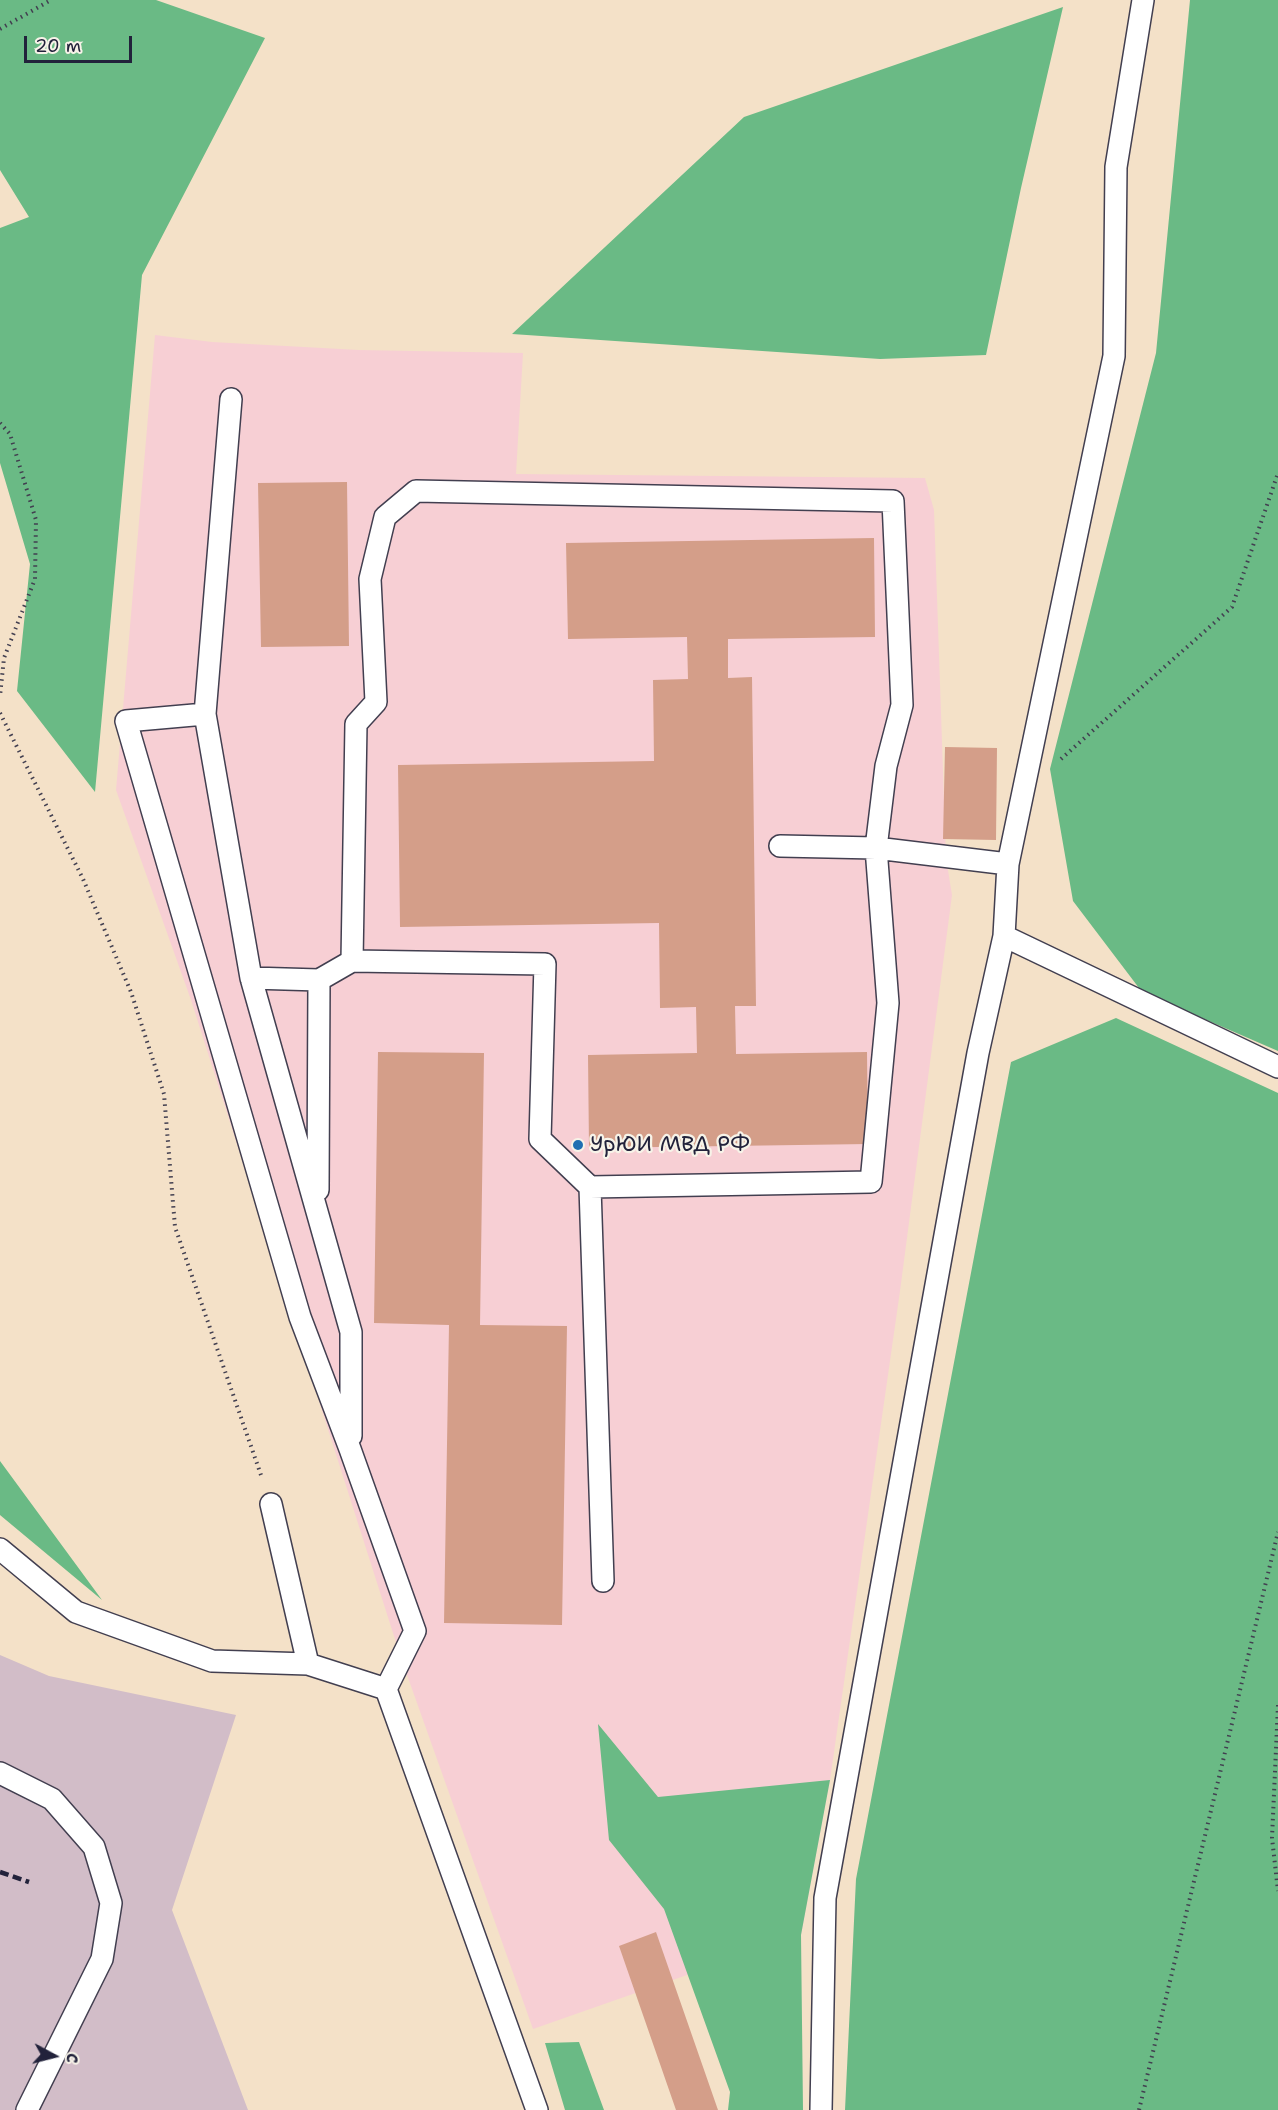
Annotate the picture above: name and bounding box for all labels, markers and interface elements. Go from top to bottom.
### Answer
scale bar [27,24,135,62]
text: 20 m [35,34,81,58]
place label: УрЮИ МВД РФ [590,1132,750,1158]
marker: УрЮИ МВД РФ [571,1138,585,1152]
north arrow [24,2026,84,2086]
text: С [61,2052,83,2064]

